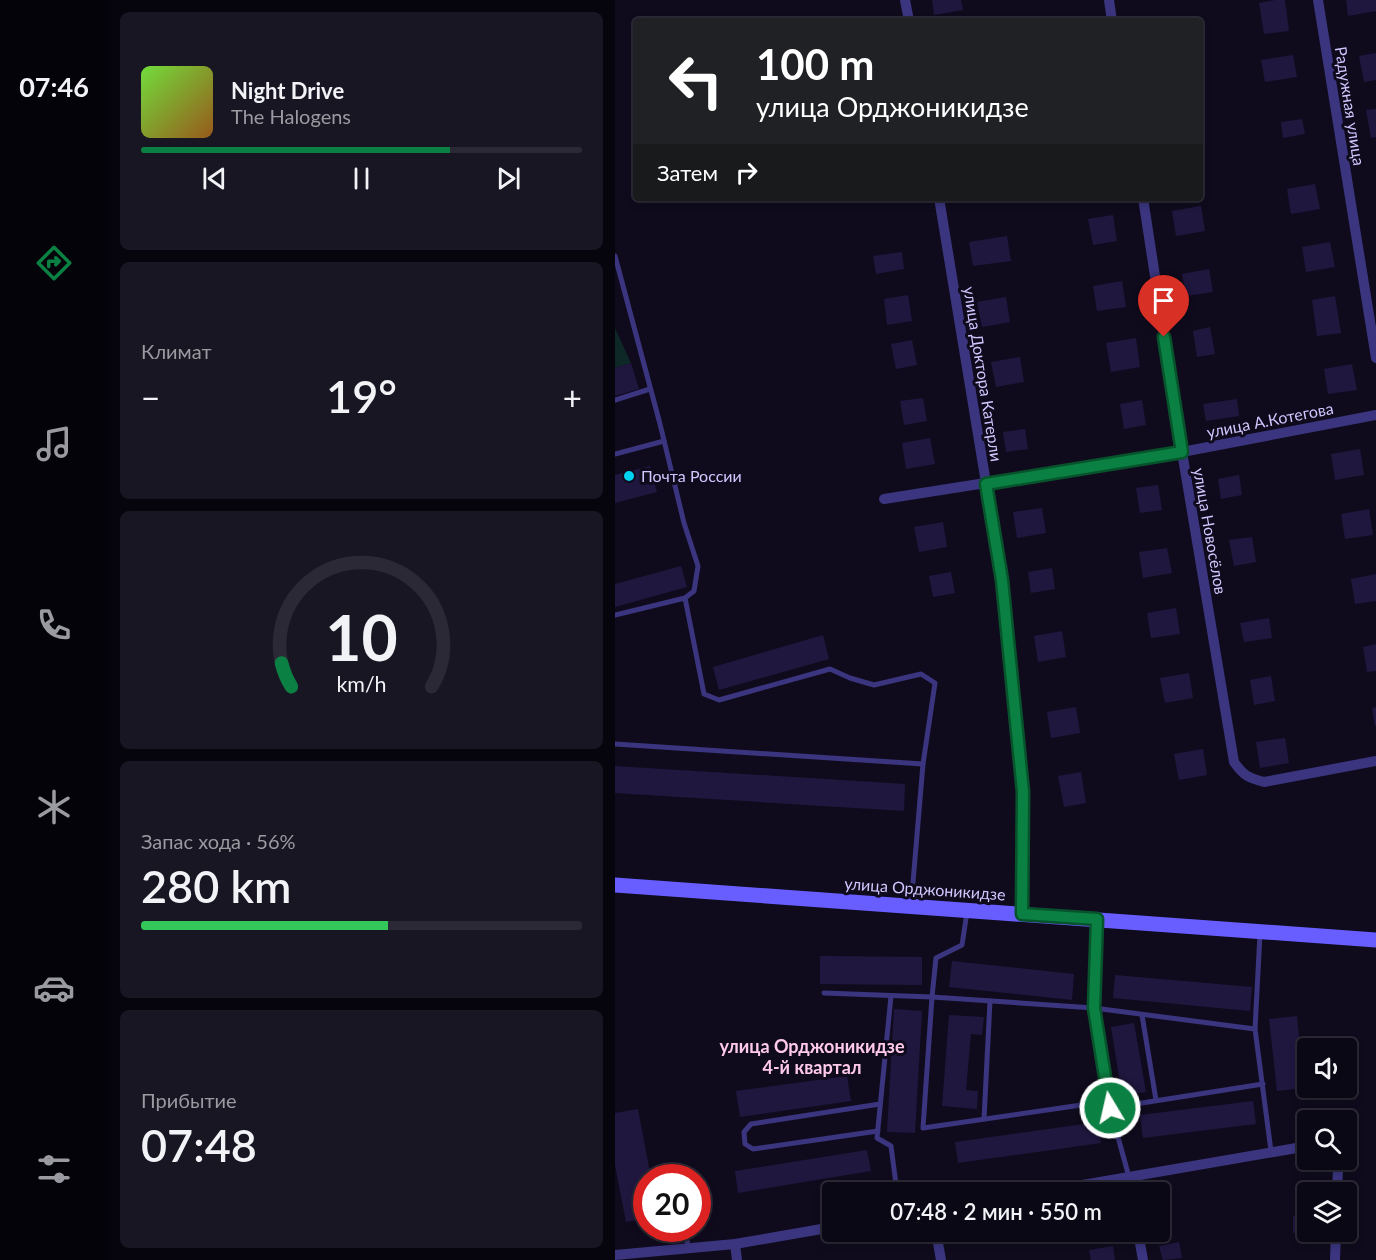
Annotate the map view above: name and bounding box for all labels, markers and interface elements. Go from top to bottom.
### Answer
text: 100 m [756,39,874,89]
icon: left [657,42,735,120]
street label: Радужная улица [1332,45,1369,167]
text: 07:46 [19,70,89,103]
text: Night Drive [231,77,344,104]
text: улица Орджоникидзе [756,90,1029,123]
text: The Halogens [231,104,351,128]
icon: right [730,156,763,189]
text: Затем [657,159,718,186]
icon: previous [198,162,231,195]
icon: pause [345,162,378,195]
icon: next [492,162,525,195]
icon: directions [33,242,75,284]
pin [1138,275,1189,337]
icon: arrive [1147,284,1180,317]
street label: улица Доктора Катерли [960,285,1007,463]
text: Климат [141,339,212,363]
text: 19° [326,369,397,423]
text: − [141,377,160,417]
text: + [563,377,582,417]
street label: улица А.Котегова [1205,398,1335,441]
icon: music [33,423,75,465]
place label: Почта России [641,466,742,485]
street label: улица Новосёлов [1190,466,1231,596]
marker: Почта России [622,469,636,483]
text: 10 [325,599,398,674]
icon: phone [33,604,75,646]
text: km/h [336,671,387,697]
icon: climate [33,786,75,828]
text: Запас хода · 56% [141,829,296,853]
text: 280 km [141,859,291,913]
street label: улица Орджоникидзе [844,873,1006,904]
icon: car [33,967,75,1009]
district label: улица Орджоникидзе 4-й квартал [719,1035,905,1078]
map controls [1297,1038,1357,1242]
button: sound [1297,1038,1357,1098]
position arrow [1078,1076,1142,1140]
text: Прибытие [141,1088,237,1112]
button: search [1297,1110,1357,1170]
text: 07:48 [141,1118,257,1172]
icon: filters [33,1148,75,1190]
speed limit sign: 20 [633,1164,711,1242]
button: layers [1297,1182,1357,1242]
text: 07:48 · 2 мин · 550 m [890,1198,1102,1225]

